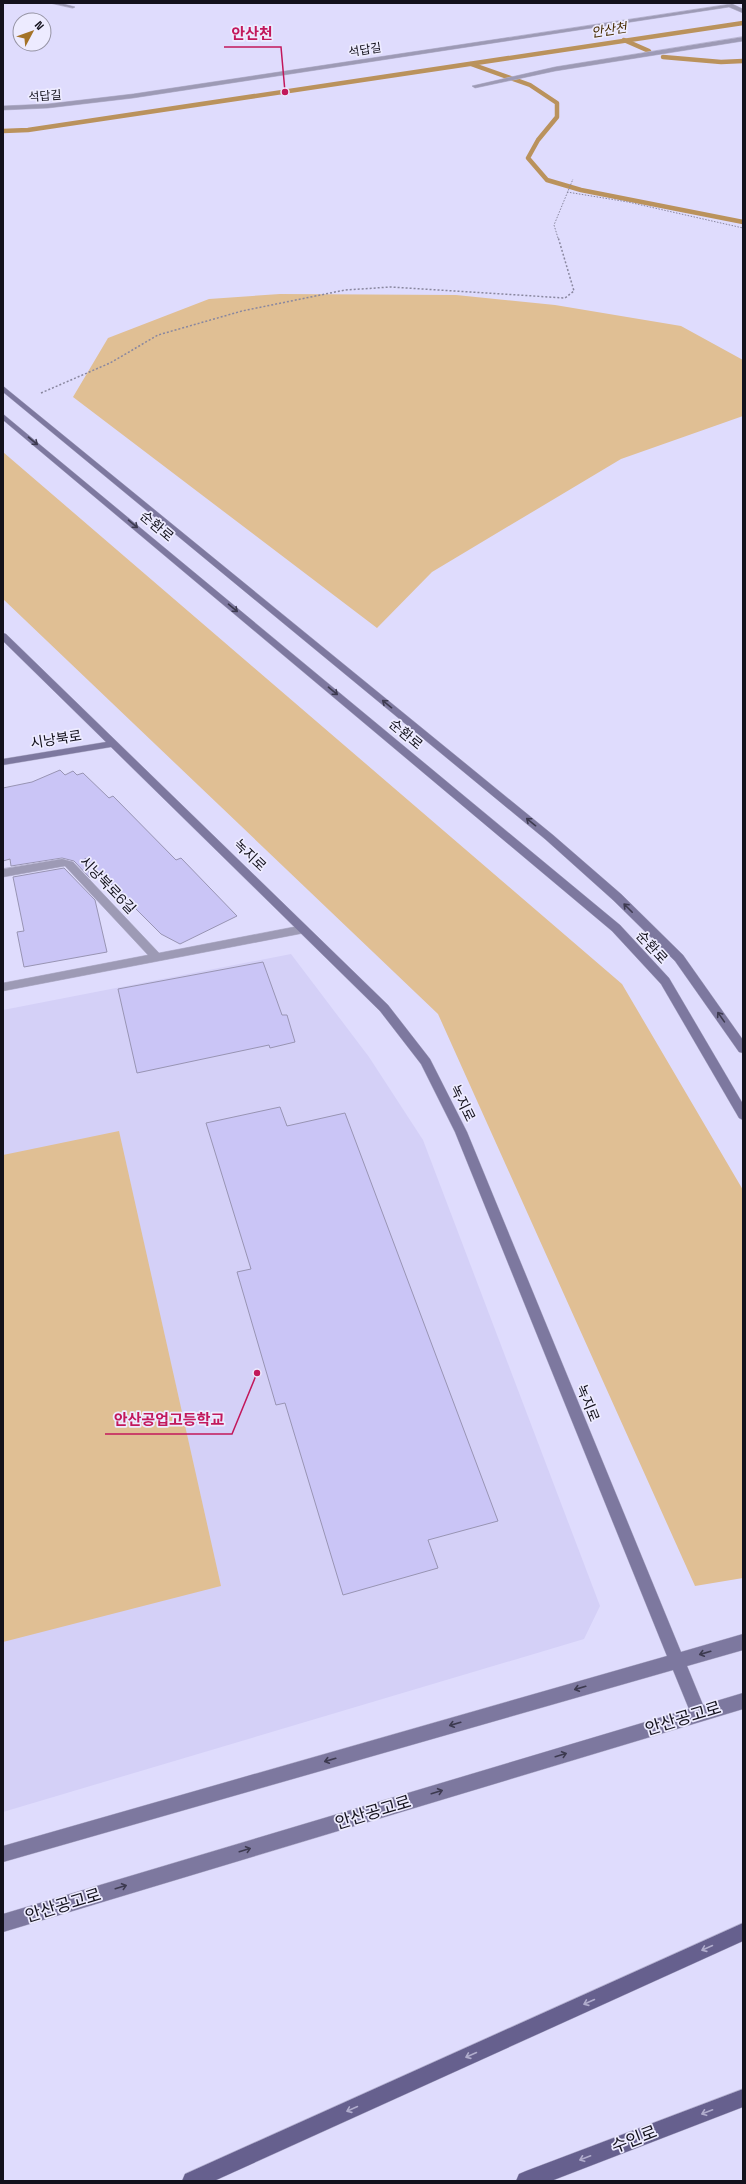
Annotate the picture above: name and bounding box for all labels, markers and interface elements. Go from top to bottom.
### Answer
north arrow [12,12,52,52]
text: N [32,18,47,33]
water label: 안산천 [590,19,629,41]
callout: 안산천 [224,20,281,47]
text: 안산천 [231,24,273,43]
street label: 석답길 [347,40,383,60]
street label: 석답길 [28,87,62,105]
one-way arrow [28,437,38,446]
street label: 순환로 [136,507,178,545]
one-way arrow [127,520,138,529]
one-way arrow [227,603,238,612]
one-way arrow [327,686,338,695]
one-way arrow [382,699,393,708]
street label: 순환로 [385,715,427,753]
street label: 시낭북로 [29,726,83,752]
one-way arrow [525,817,536,826]
street label: 녹지로 [230,835,270,875]
street label: 시낭북로6길 [76,853,140,917]
one-way arrow [623,903,633,913]
street label: 순환로 [632,927,672,967]
one-way arrow [717,1012,725,1023]
street label: 녹지로 [446,1082,480,1124]
street label: 녹지로 [572,1382,604,1424]
callout: 안산공업고등학교 [105,1407,232,1434]
text: 안산공업고등학교 [114,1410,224,1429]
one-way arrow [699,1650,712,1657]
one-way arrow [574,1685,587,1693]
street label: 안산공고로 [642,1696,724,1740]
one-way arrow [449,1721,462,1728]
one-way arrow [555,1751,568,1758]
one-way arrow [324,1757,337,1764]
one-way arrow [430,1788,443,1795]
street label: 안산공고로 [332,1790,414,1834]
one-way arrow [239,1846,252,1853]
street label: 안산공고로 [22,1883,104,1927]
one-way arrow [114,1883,127,1890]
one-way arrow [702,1945,714,1952]
one-way arrow [583,1999,595,2006]
one-way arrow [465,2052,477,2059]
one-way arrow [347,2106,359,2113]
one-way arrow [701,2108,713,2116]
street label: 수인로 [608,2120,660,2158]
one-way arrow [580,2155,592,2163]

